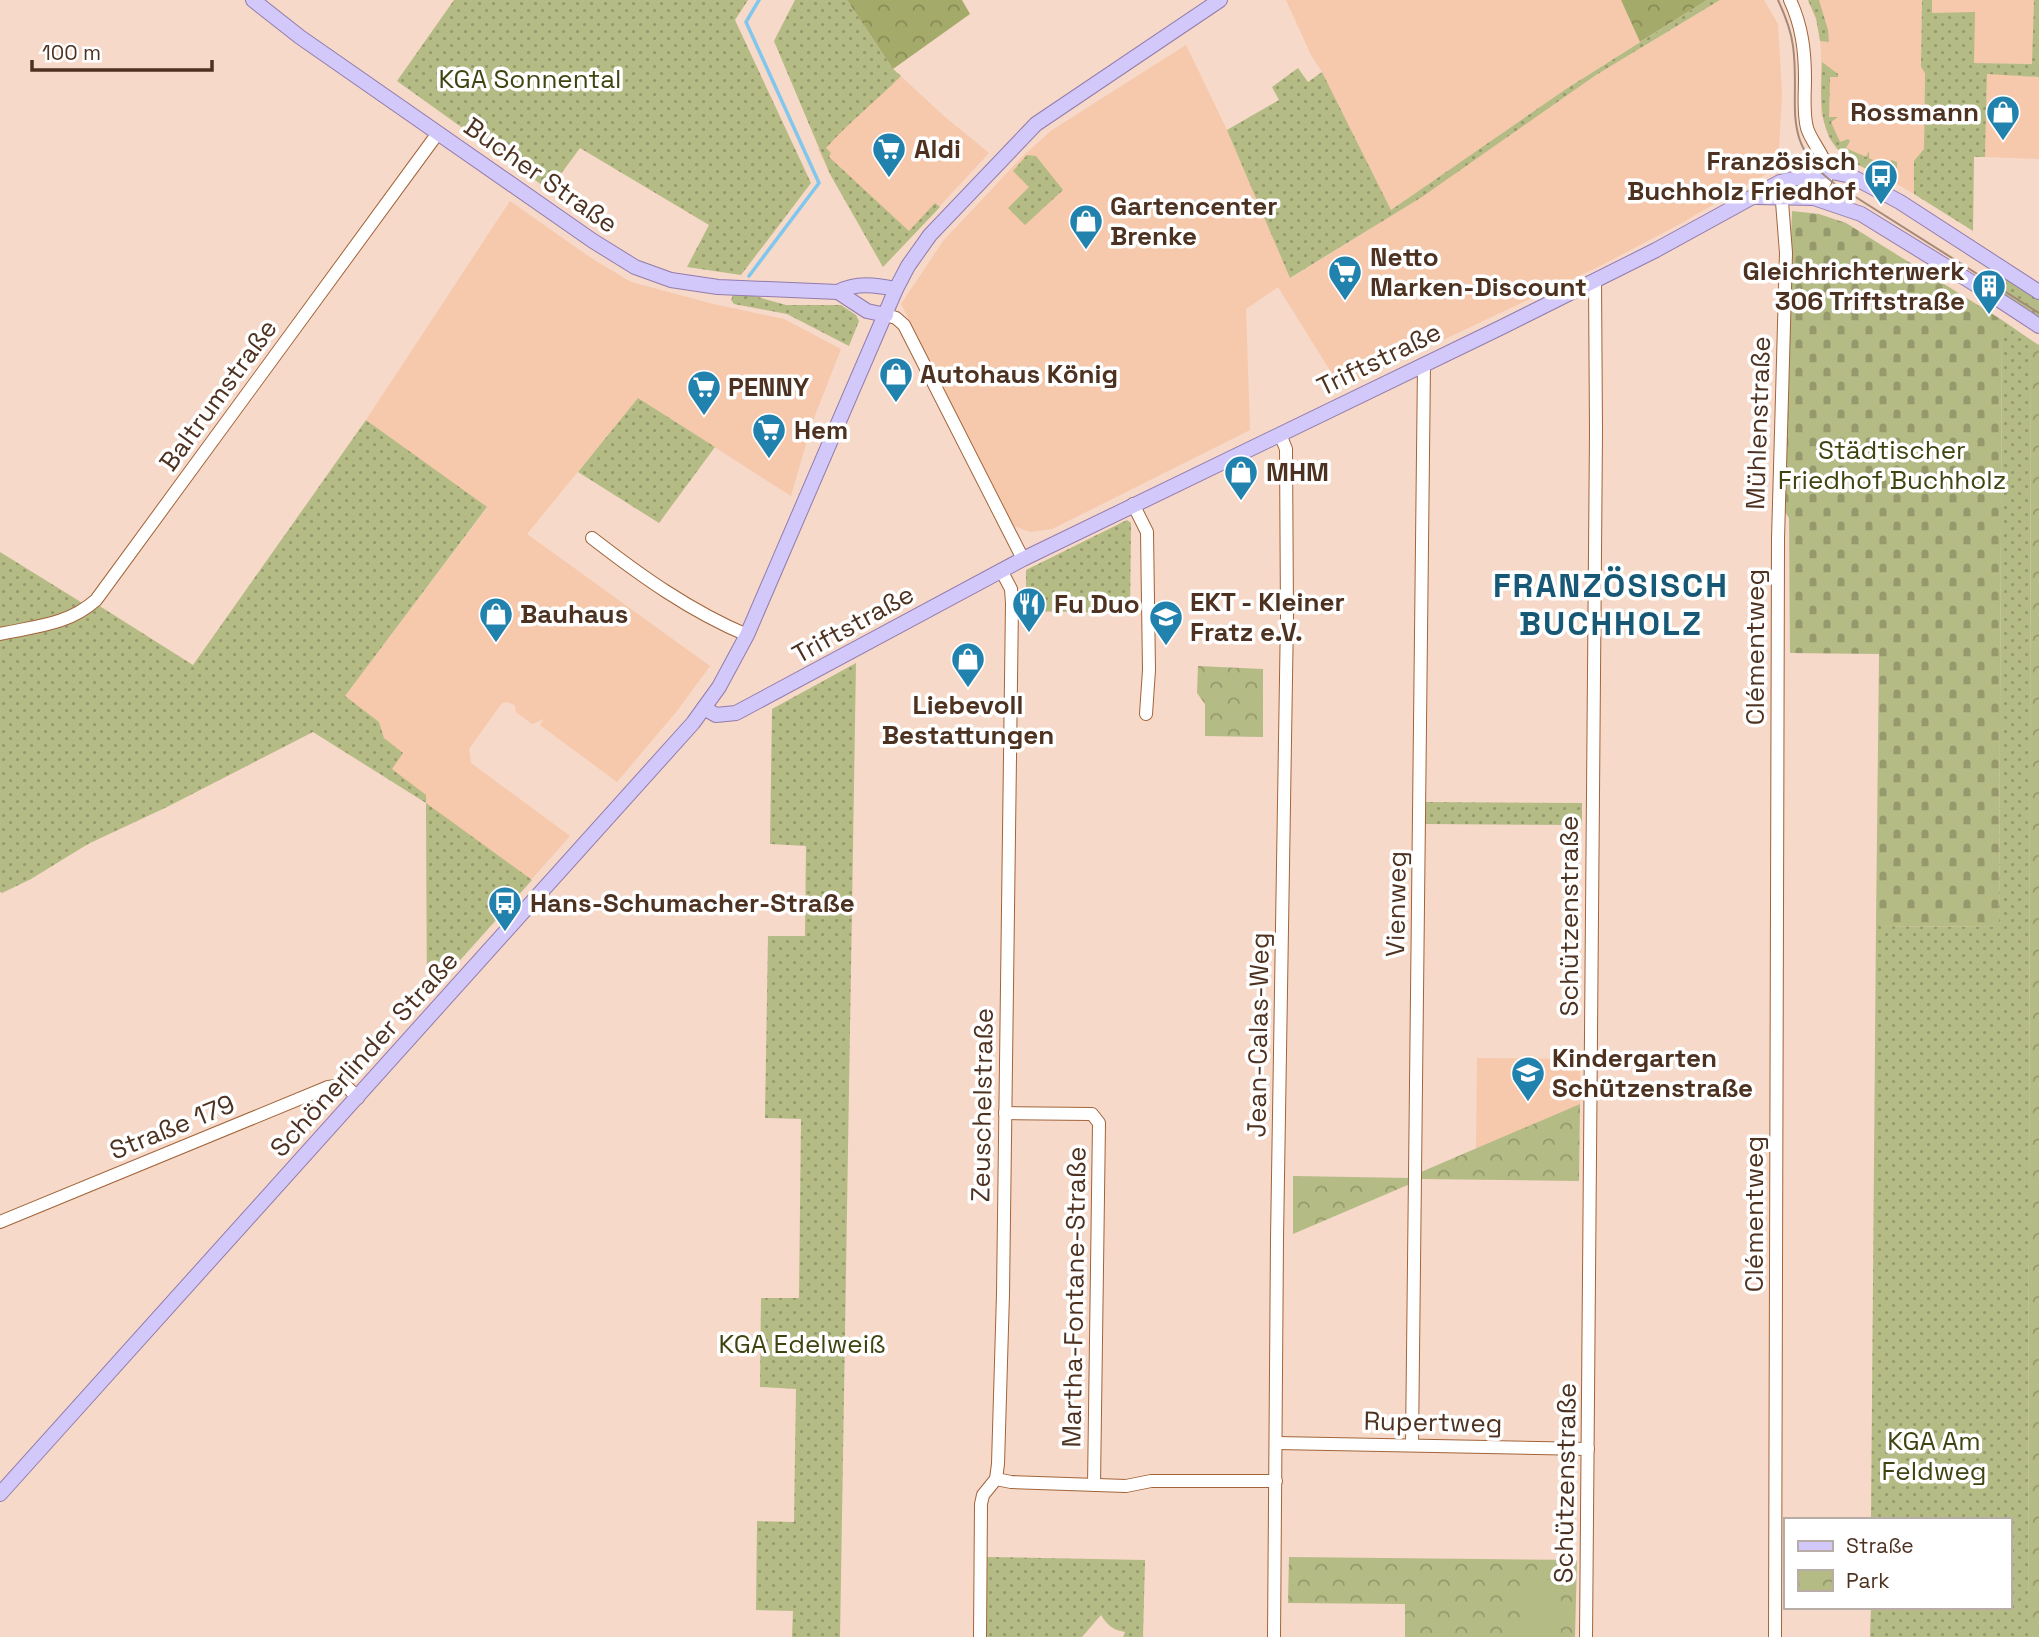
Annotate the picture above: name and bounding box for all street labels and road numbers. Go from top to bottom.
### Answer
street label: Bucher Straße [457,109,625,241]
street label: Baltrumstraße [151,312,285,478]
street label: Triftstraße [1311,314,1447,404]
street label: Mühlenstraße [1738,336,1778,510]
street label: Clémentweg [1738,569,1772,725]
street label: Triftstraße [786,577,920,671]
street label: Schützenstraße [1552,816,1586,1016]
street label: Vienweg [1378,851,1414,957]
street label: Jean-Calas-Weg [1239,932,1277,1138]
street label: Schönerlinder Straße [262,944,466,1164]
street label: Zeuschelstraße [963,1008,1001,1202]
street label: Straße 179 [104,1087,240,1167]
street label: Clémentweg [1737,1136,1771,1292]
street label: Martha-Fontane-Straße [1054,1146,1094,1448]
street label: Schützenstraße [1546,1382,1584,1584]
street label: Rupertweg [1363,1404,1503,1440]

